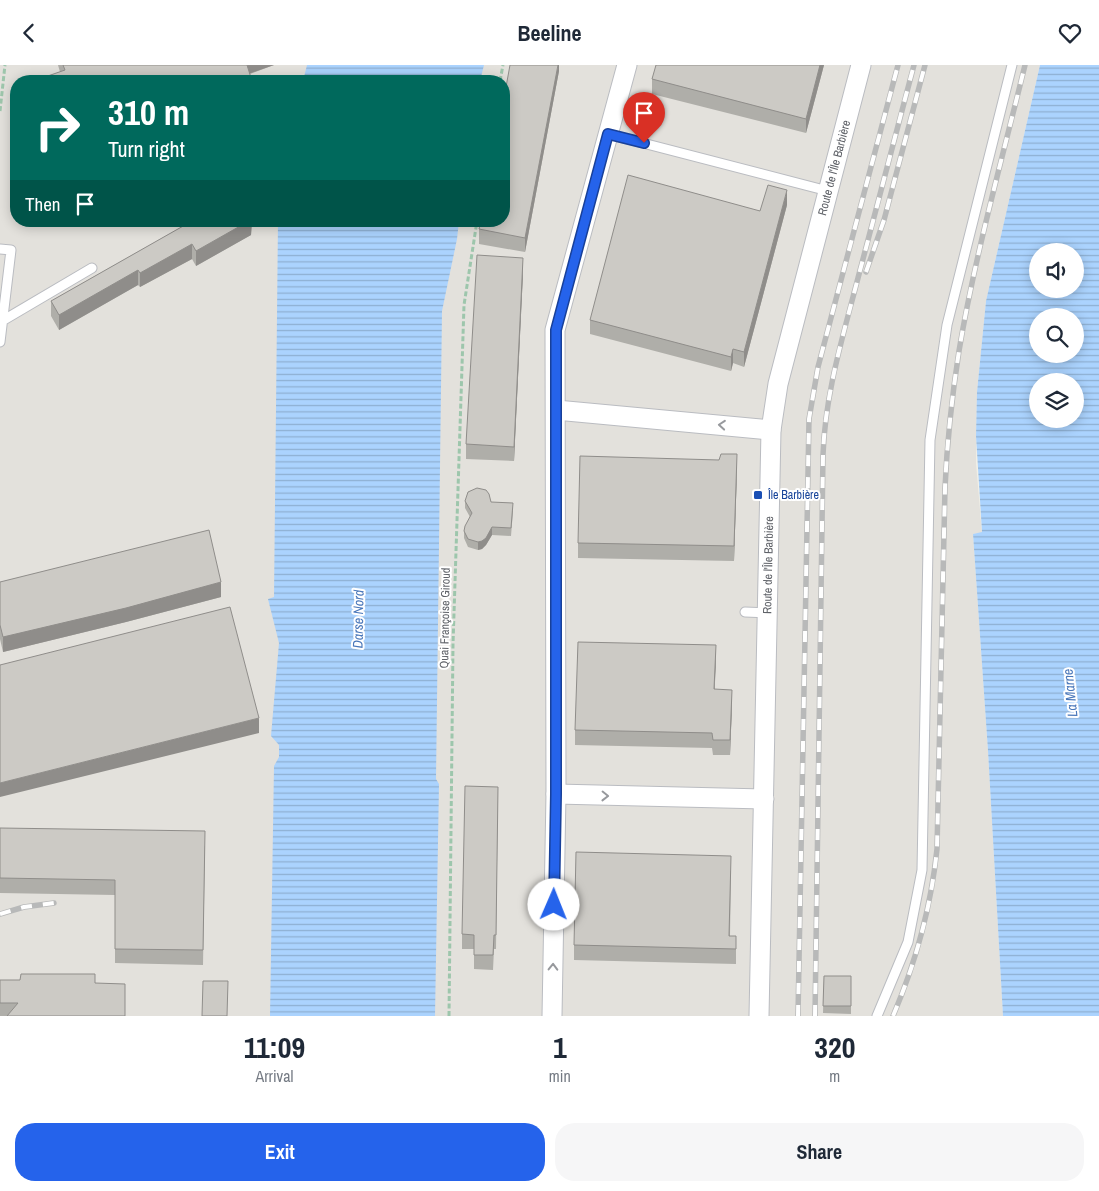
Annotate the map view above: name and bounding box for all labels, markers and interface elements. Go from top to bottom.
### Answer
text: Beeline [517,18,582,48]
icon: back [15,19,43,47]
icon: heart [1056,19,1084,47]
text: 310 m [108,89,189,136]
pin [623,92,665,143]
icon: right [25,95,90,160]
icon: arrive [630,99,658,127]
street label: Route de l'Île Barbière [814,118,854,217]
text: Turn right [108,134,185,164]
icon: arrive [71,190,99,218]
text: Then [25,191,61,217]
map controls [1029,243,1084,428]
button: sound [1029,243,1084,298]
button: search [1029,308,1084,363]
button: layers [1029,373,1084,428]
one-way arrow [718,420,726,431]
place label: Île Barbière [767,487,819,503]
marker: Île Barbière [752,489,764,501]
street label: Route de l'Île Barbière [759,516,777,614]
street label: Quai Françoise Giroud [436,568,454,668]
water label: Darse Nord [348,589,368,649]
water label: La Marne [1059,668,1081,718]
one-way arrow [601,790,609,801]
position arrow [527,878,579,930]
one-way arrow [548,963,558,971]
text: 11:09 [244,1027,305,1067]
text: 1 [553,1027,567,1067]
text: 320 [814,1027,855,1067]
text: Arrival [255,1065,293,1087]
text: min [549,1065,571,1087]
text: m [829,1065,840,1087]
button: Exit [15,1123,545,1181]
button: Share [555,1123,1084,1181]

